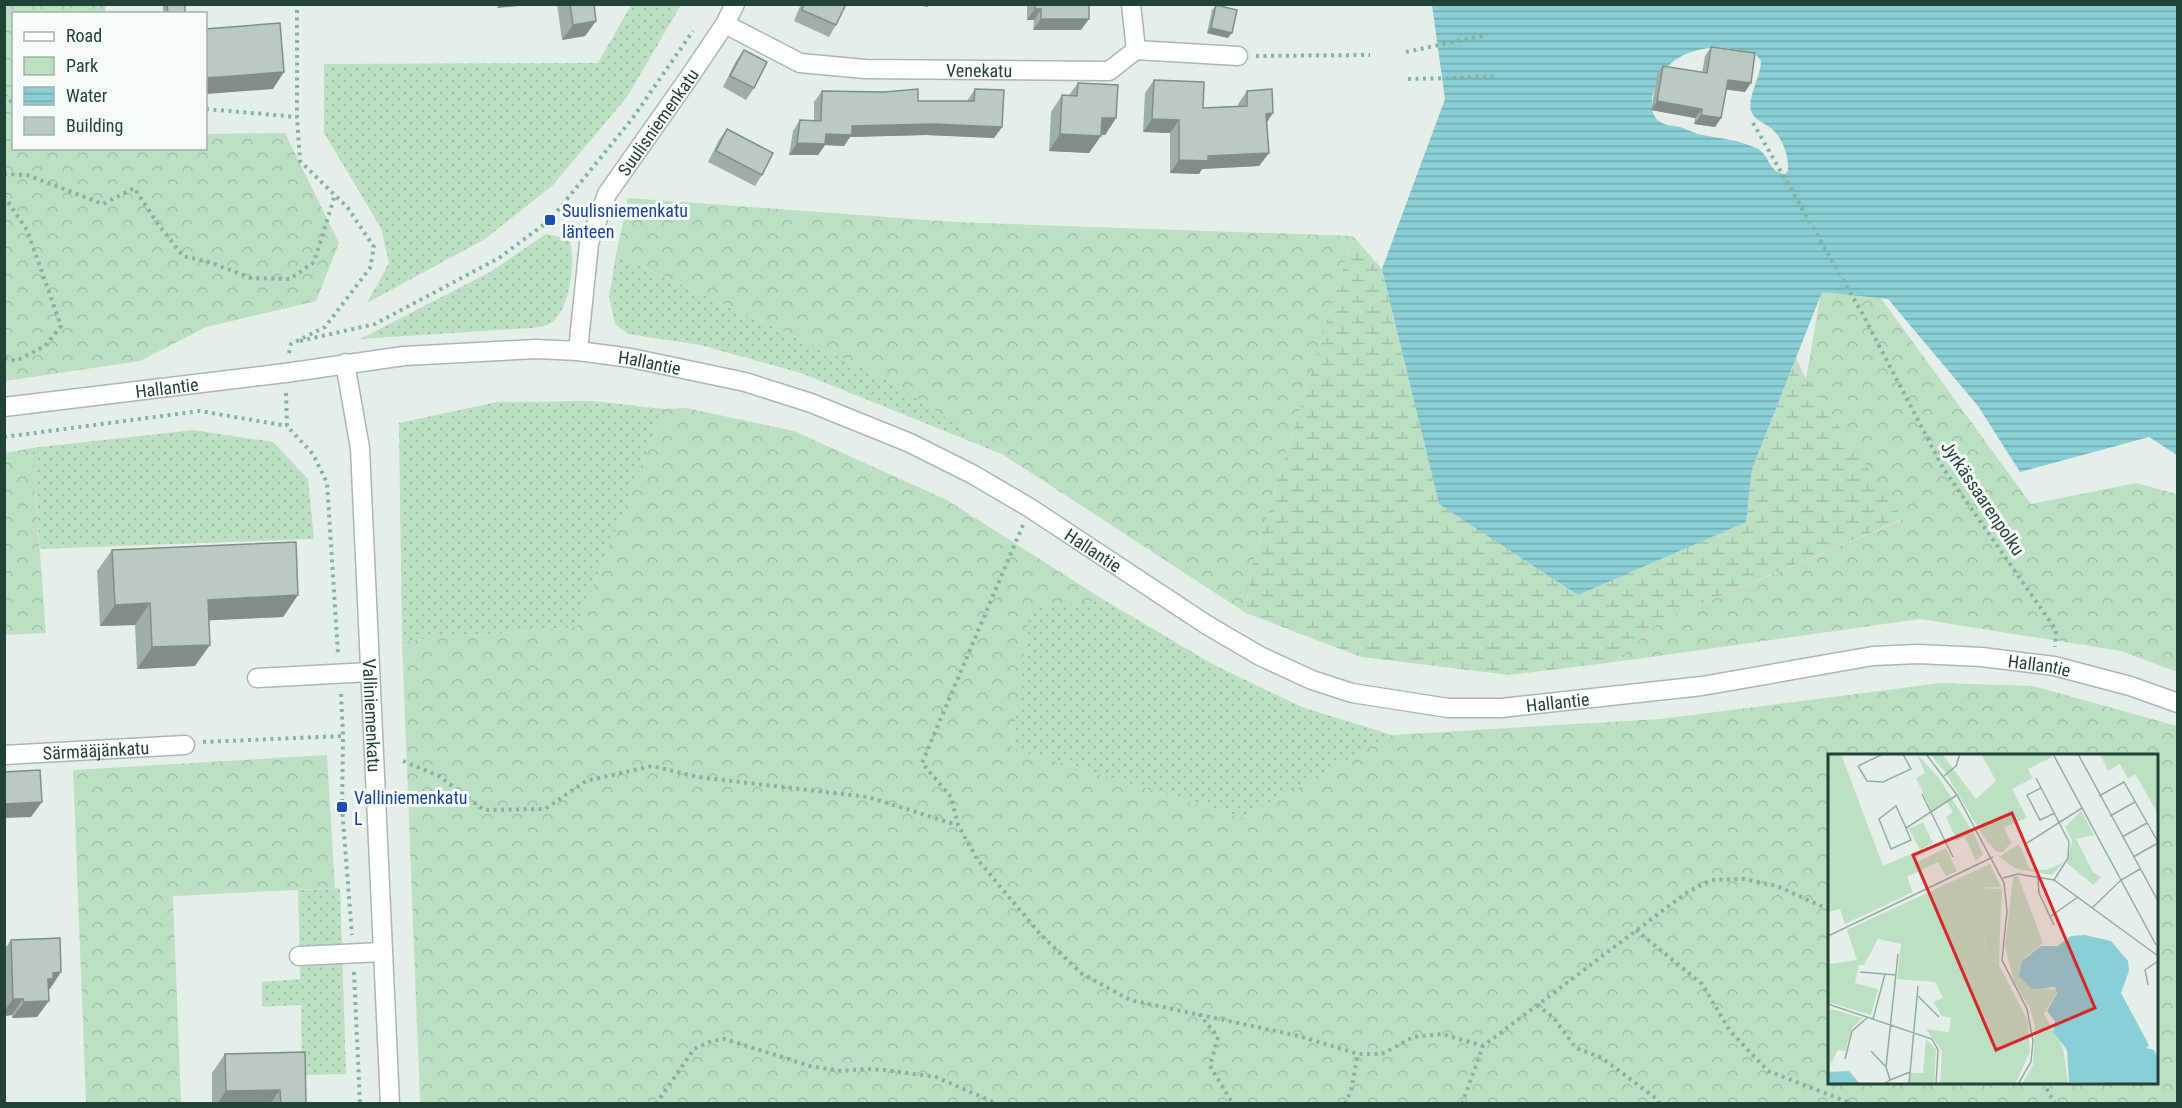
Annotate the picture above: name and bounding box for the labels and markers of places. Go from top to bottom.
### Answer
place label: Suulisniemenkatu länteen [562,200,688,242]
marker: Suulisniemenkatu länteen [543,213,557,227]
place label: Valliniemenkatu L [354,787,467,829]
marker: Valliniemenkatu L [335,800,349,814]

